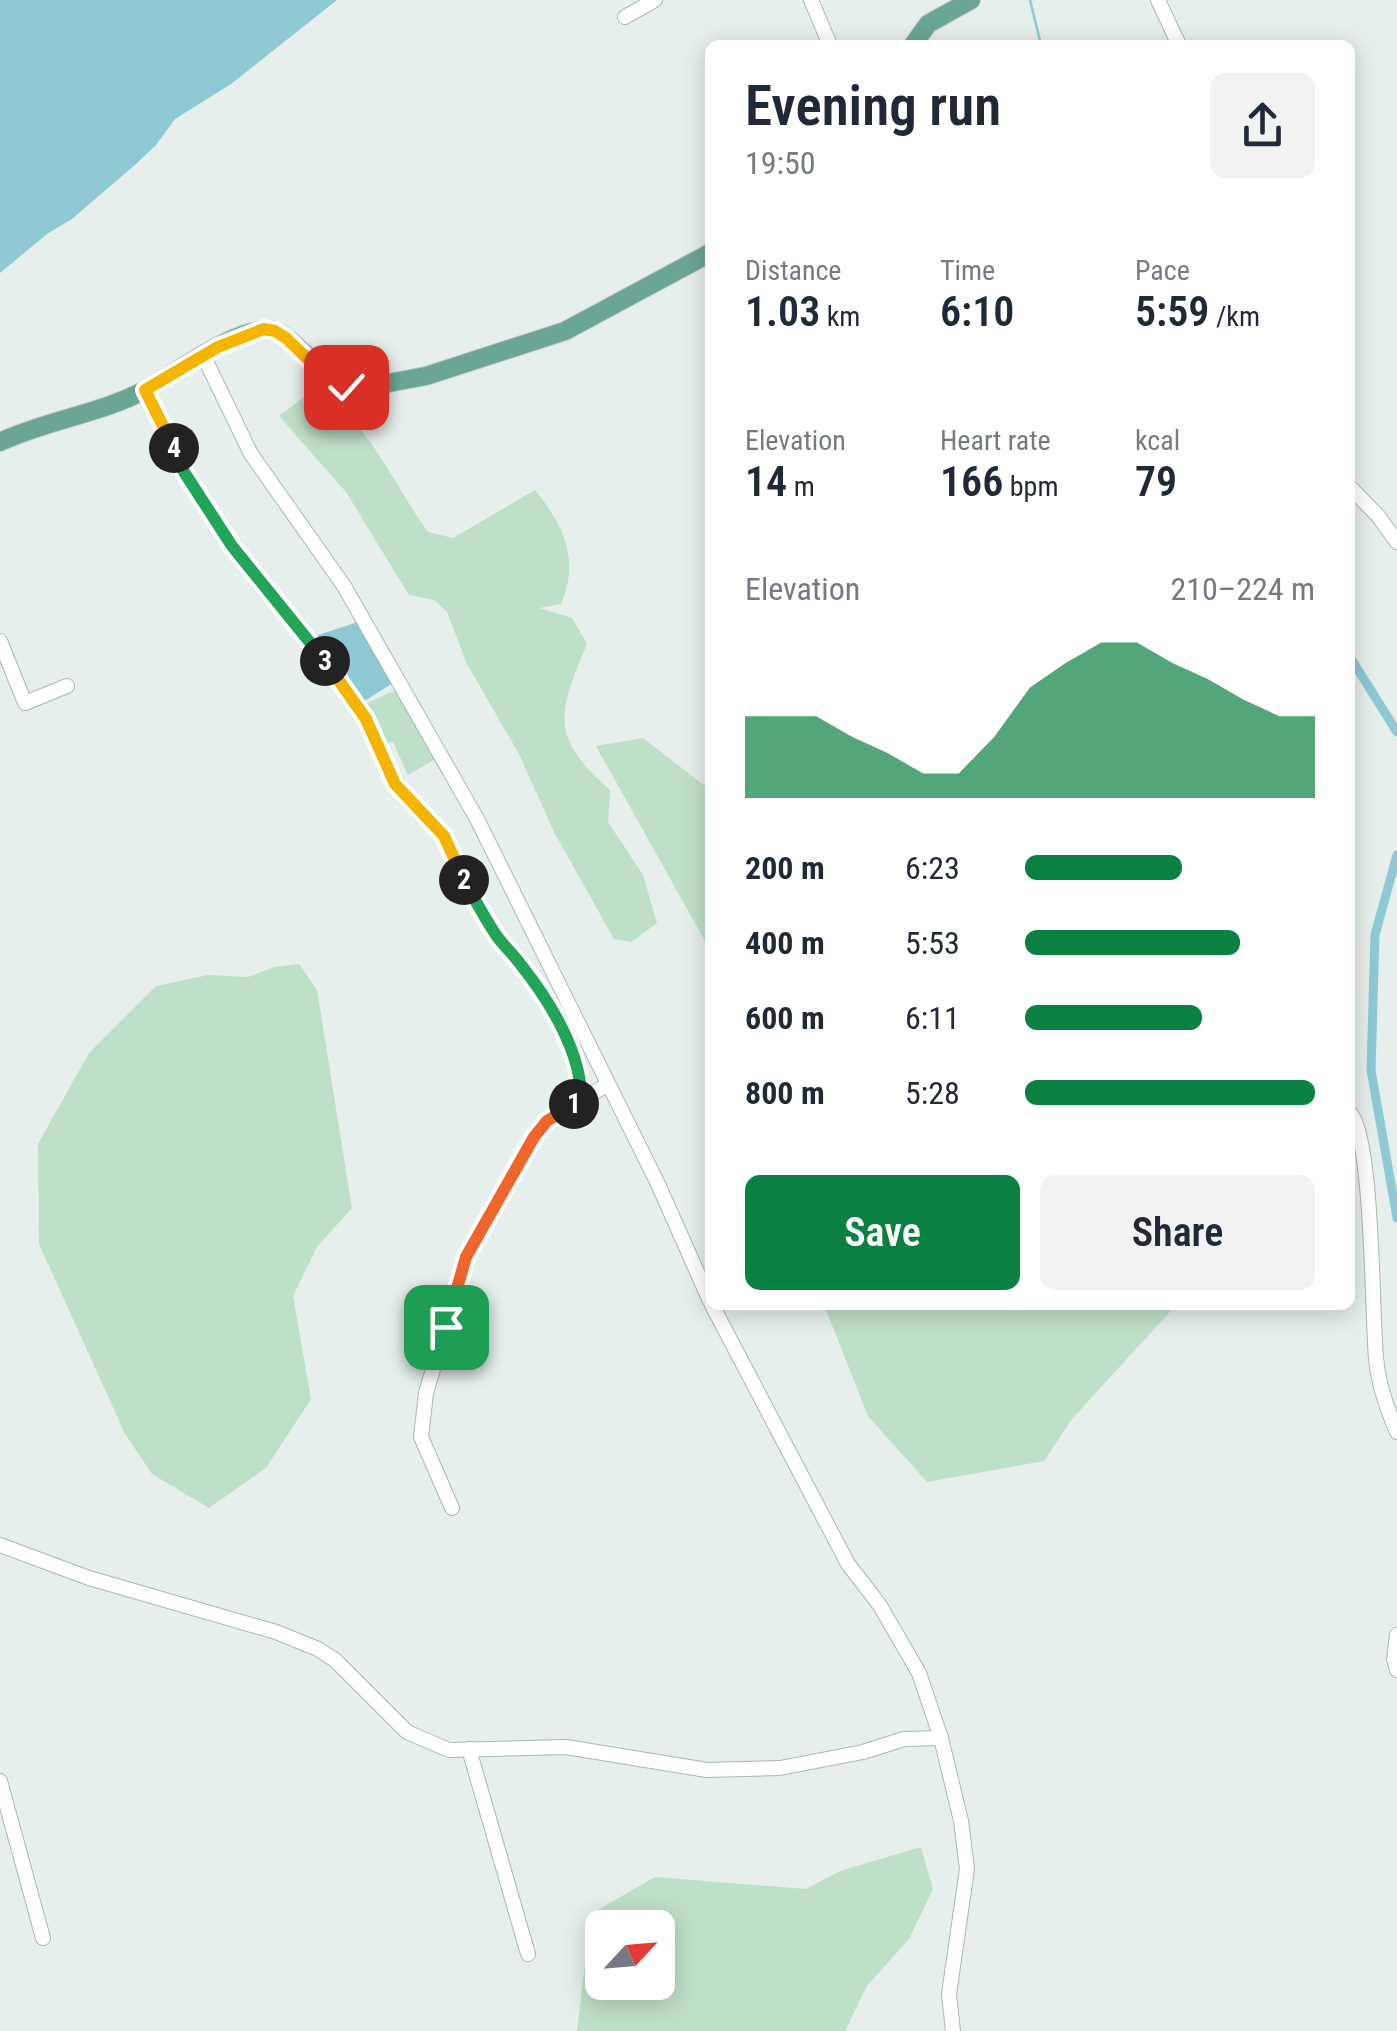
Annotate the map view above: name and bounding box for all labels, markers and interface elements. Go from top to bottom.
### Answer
button: share [1210,73,1315,178]
text: Evening run [745,74,1001,138]
text: 19:50 [745,144,816,182]
text: Distance [745,254,842,287]
text: Time [940,254,995,287]
text: Pace [1135,254,1190,287]
text: 1.03 [745,287,820,336]
text: 6:10 [940,287,1014,336]
text: 5:59 [1135,287,1209,336]
text: km [820,300,860,333]
text: /km [1209,300,1260,333]
pin [304,345,389,430]
icon: check [319,360,374,415]
pin: 4 [149,423,199,473]
text: Elevation [745,424,846,457]
text: Heart rate [940,424,1051,457]
text: kcal [1135,424,1180,457]
text: 4 [167,431,181,464]
text: 14 [745,457,787,506]
text: 166 [940,457,1003,506]
text: 79 [1135,457,1177,506]
text: m [787,470,815,503]
text: bpm [1003,470,1059,503]
text: Elevation [745,570,860,608]
text: 210–224 m [1170,570,1315,608]
pin: 3 [300,636,350,686]
text: 3 [318,644,332,677]
text: 200 m [745,849,825,887]
text: 6:23 [905,849,960,887]
pin: 2 [439,855,489,905]
text: 2 [457,863,471,896]
text: 400 m [745,924,825,962]
text: 5:53 [905,924,960,962]
text: 600 m [745,999,825,1037]
text: 6:11 [905,999,960,1037]
text: 800 m [745,1074,825,1112]
text: 5:28 [905,1074,960,1112]
pin: 1 [549,1079,599,1129]
text: 1 [567,1087,581,1120]
button: Save [745,1175,1020,1290]
button: Share [1040,1175,1315,1290]
pin [404,1285,489,1370]
icon: arrive [419,1300,474,1355]
north arrow [585,1910,675,2000]
map controls [585,1910,675,2000]

